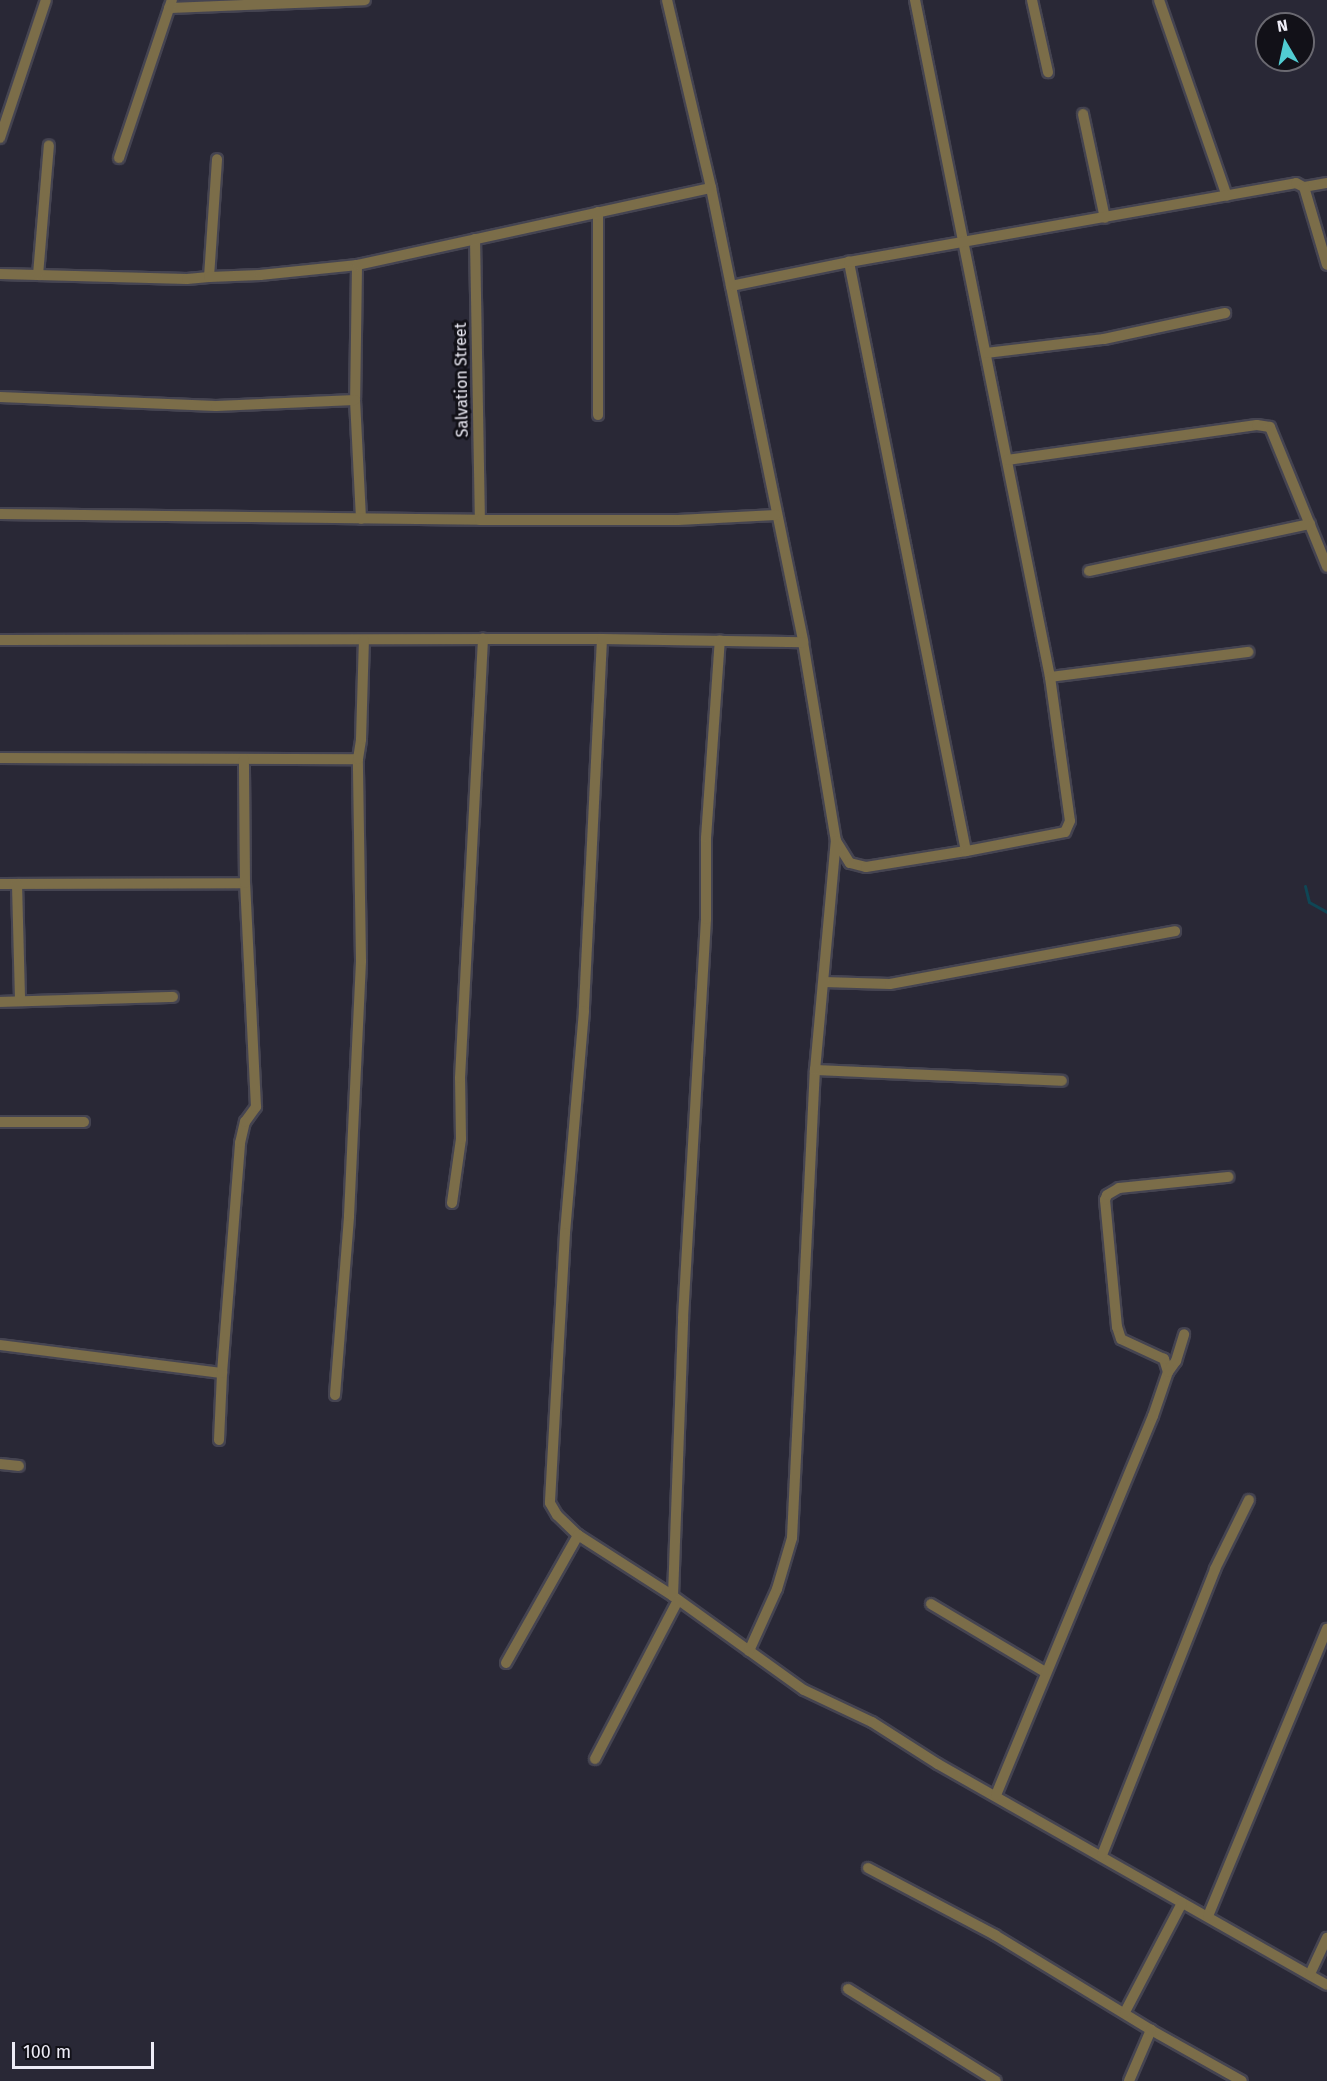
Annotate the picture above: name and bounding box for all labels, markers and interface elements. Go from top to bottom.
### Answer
north arrow [1255,12,1315,72]
text: N [1276,15,1289,36]
street label: Salvation Street [451,322,473,438]
scale bar [15,2030,158,2068]
text: 100 m [23,2041,71,2063]

